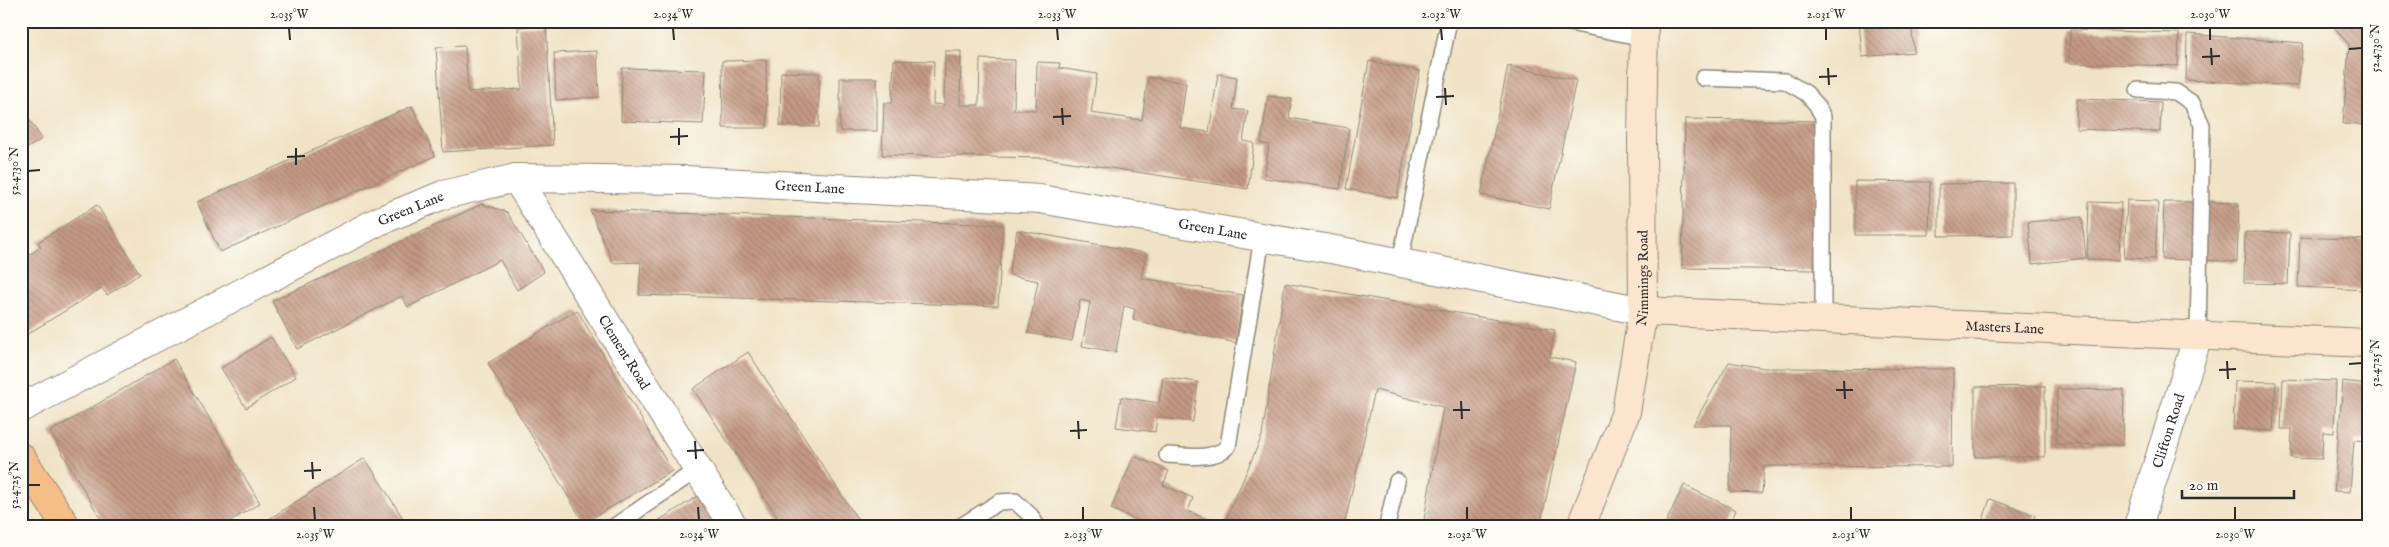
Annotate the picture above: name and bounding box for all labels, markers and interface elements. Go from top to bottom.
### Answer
text: 2.035°W [270,7,309,22]
text: 2.034°W [653,7,693,22]
text: 2.033°W [1038,7,1077,22]
text: 2.032°W [1421,7,1461,22]
text: 2.031°W [1807,7,1846,22]
text: 2.030°W [2190,7,2230,22]
text: 52.4730°N [2368,23,2383,72]
text: 52.4730°N [7,146,22,195]
street label: Green Lane [775,177,846,199]
street label: Green Lane [375,187,447,231]
street label: Green Lane [1177,215,1249,245]
street label: Nimmings Road [1633,229,1653,327]
street label: Clement Road [594,312,654,394]
street label: Masters Lane [1965,317,2045,339]
text: 52.4725°N [2368,338,2383,387]
street label: Clifton Road [2149,391,2189,470]
text: 52.4725°N [7,460,22,509]
scale bar [2182,467,2294,499]
text: 20 m [2189,476,2219,495]
text: 2.035°W [296,527,335,542]
text: 2.034°W [679,527,719,542]
text: 2.033°W [1064,527,1103,542]
text: 2.032°W [1447,527,1487,542]
text: 2.031°W [1832,527,1871,542]
text: 2.030°W [2215,527,2255,542]

